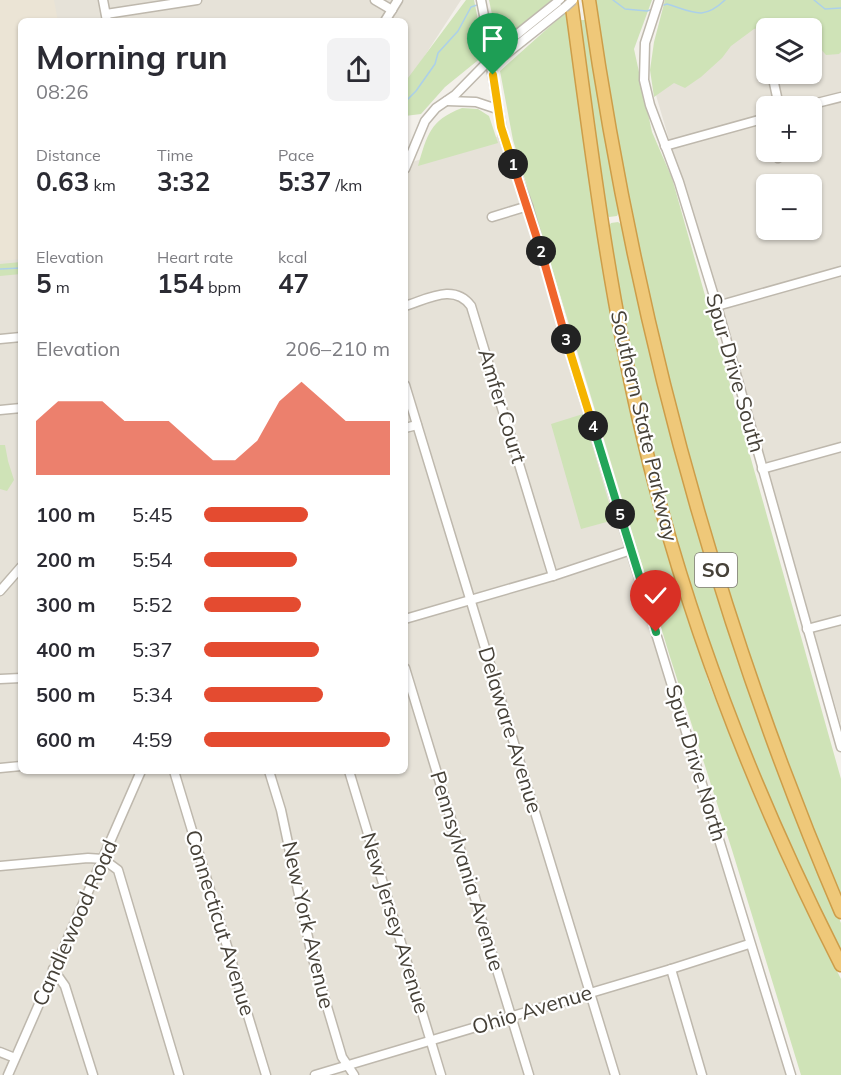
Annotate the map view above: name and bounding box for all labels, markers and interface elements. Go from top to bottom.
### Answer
pin [467,13,518,75]
map controls [756,18,822,240]
button: layers [756,18,822,84]
icon: arrive [476,22,509,55]
text: Morning run [36,36,228,77]
button: share [327,38,390,101]
text: 08:26 [36,79,89,104]
button: + [756,96,822,162]
text: Distance [36,145,101,165]
text: Time [157,145,193,165]
text: Pace [278,145,314,165]
pin: 1 [498,149,528,179]
text: 1 [508,154,518,174]
text: 0.63 [36,165,89,198]
text: 3:32 [157,165,210,198]
text: 5:37 [278,165,331,198]
button: − [756,174,822,240]
text: km [89,175,116,195]
text: /km [331,175,362,195]
pin: 2 [526,236,556,266]
text: 2 [536,241,546,261]
text: Elevation [36,247,104,267]
text: Heart rate [157,247,233,267]
text: kcal [278,247,307,267]
text: 5 [36,267,52,300]
text: 154 [157,267,204,300]
text: 47 [278,267,309,300]
text: m [52,277,70,297]
text: bpm [204,277,241,297]
street label: Spur Drive South [701,290,771,455]
street label: Southern State Parkway [606,308,684,544]
pin: 3 [551,324,581,354]
text: 3 [561,329,571,349]
text: Elevation [36,336,121,361]
text: 206–210 m [285,336,390,361]
street label: Amfer Court [473,345,533,466]
pin: 4 [578,411,608,441]
text: 4 [588,416,598,436]
pin: 5 [605,499,635,529]
text: 100 m [36,502,95,527]
text: 5:45 [132,502,173,527]
text: 5 [615,504,625,524]
text: 200 m [36,547,95,572]
text: 5:54 [132,547,173,572]
road number: SO [695,553,737,587]
pin [630,570,681,632]
icon: check [639,579,672,612]
text: 300 m [36,592,95,617]
text: 5:52 [132,592,173,617]
text: 400 m [36,637,95,662]
text: 5:37 [132,637,173,662]
street label: Delaware Avenue [473,643,549,816]
street label: Spur Drive North [661,681,733,844]
text: 500 m [36,682,95,707]
text: 5:34 [132,682,173,707]
text: 600 m [36,727,95,752]
text: 4:59 [132,727,173,752]
street label: Pennsylvania Avenue [425,768,511,974]
street label: Connecticut Avenue [180,827,262,1019]
street label: New Jersey Avenue [356,829,436,1016]
street label: Candlewood Road [26,835,122,1010]
street label: New York Avenue [277,839,341,1011]
street label: Ohio Avenue [469,978,595,1040]

